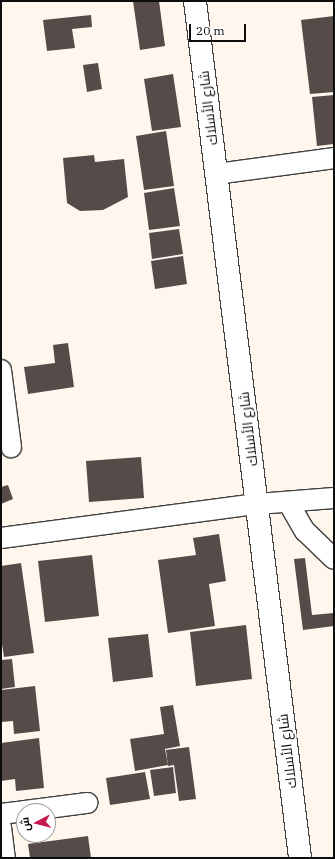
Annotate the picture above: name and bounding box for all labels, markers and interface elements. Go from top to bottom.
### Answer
scale bar [191,16,248,42]
text: 20 m [196,23,225,38]
street label: شارع الأسلاك [195,70,221,146]
street label: شارع الأسلاك [235,391,261,467]
street label: شارع الأسلاك [274,713,300,789]
north arrow [16,803,56,843]
text: ش [17,816,33,832]

